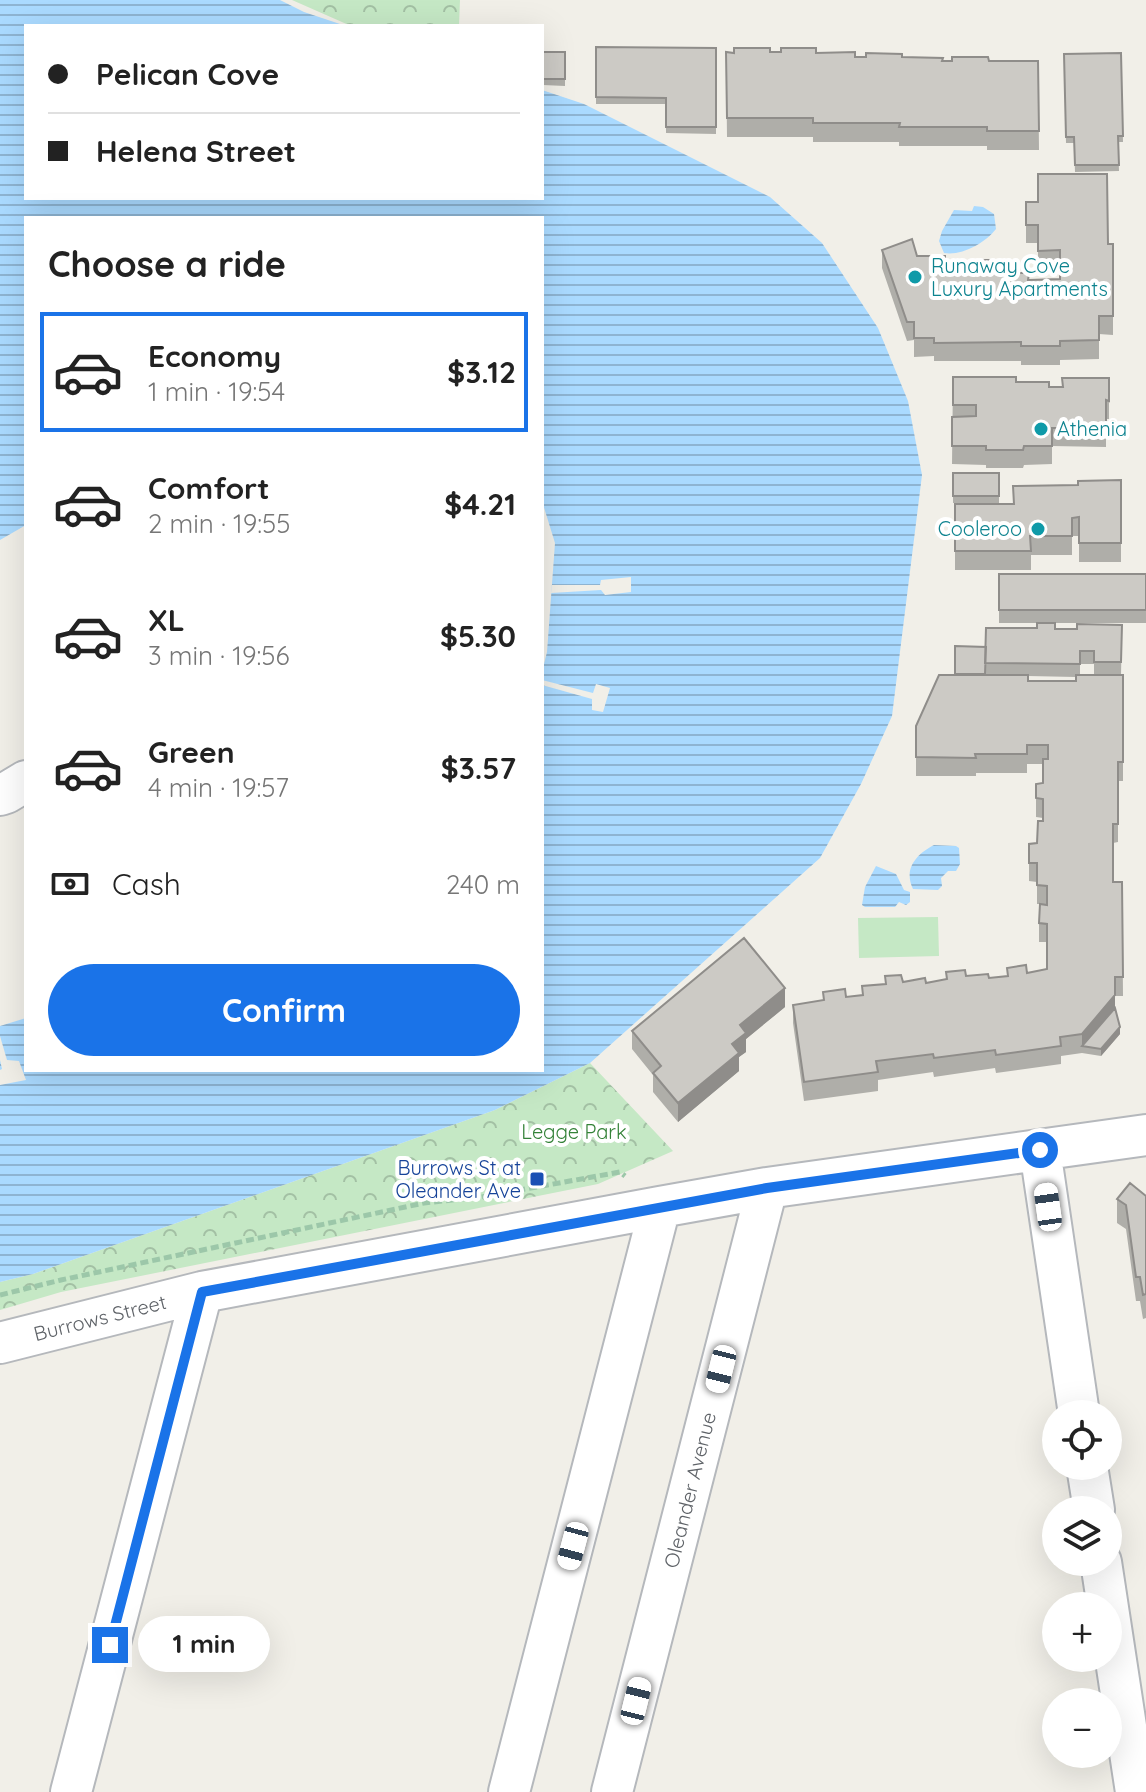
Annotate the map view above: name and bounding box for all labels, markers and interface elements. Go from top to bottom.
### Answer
text: Pelican Cove [96,55,279,93]
text: Helena Street [96,132,296,170]
text: Choose a ride [48,241,286,286]
place label: Runaway Cove Luxury Apartments [931,253,1108,301]
marker: Runaway Cove Luxury Apartments [906,268,924,286]
icon: car [52,336,124,408]
text: Economy [148,337,281,375]
text: $3.12 [447,353,516,391]
text: 1 min · 19:54 [148,375,285,408]
place label: Athenia [1057,416,1127,441]
marker: Athenia [1032,420,1050,438]
icon: car [52,468,124,540]
text: Comfort [148,469,269,507]
text: $4.21 [444,485,516,523]
text: 2 min · 19:55 [148,507,290,540]
place label: Cooleroo [938,516,1022,541]
marker: Cooleroo [1029,520,1047,538]
icon: car [52,600,124,672]
text: XL [148,601,185,639]
text: $5.30 [440,617,516,655]
text: 3 min · 19:56 [148,639,289,672]
icon: car [52,732,124,804]
text: Green [148,733,235,771]
text: $3.57 [441,749,516,787]
text: 4 min · 19:57 [148,771,289,804]
icon: cash [48,862,92,906]
text: Cash [112,865,181,903]
text: 240 m [446,868,520,901]
button: Confirm [48,964,520,1056]
park label: Legge Park [521,1119,627,1144]
route start [1022,1132,1058,1168]
place label: Burrows St at Oleander Ave [395,1155,521,1203]
marker: Burrows St at Oleander Ave [528,1170,546,1188]
car [1033,1182,1063,1232]
street label: Burrows Street [31,1289,169,1346]
car [704,1343,738,1395]
map controls [1042,1400,1122,1768]
button: locate [1042,1400,1122,1480]
street label: Oleander Avenue [658,1409,721,1570]
button: layers [1042,1496,1122,1576]
car [555,1520,591,1572]
button: + [1042,1592,1122,1672]
callout: 1 min [138,1617,270,1673]
route end [92,1627,128,1663]
text: 1 min [173,1627,236,1660]
car [619,1675,653,1727]
button: − [1042,1688,1122,1768]

